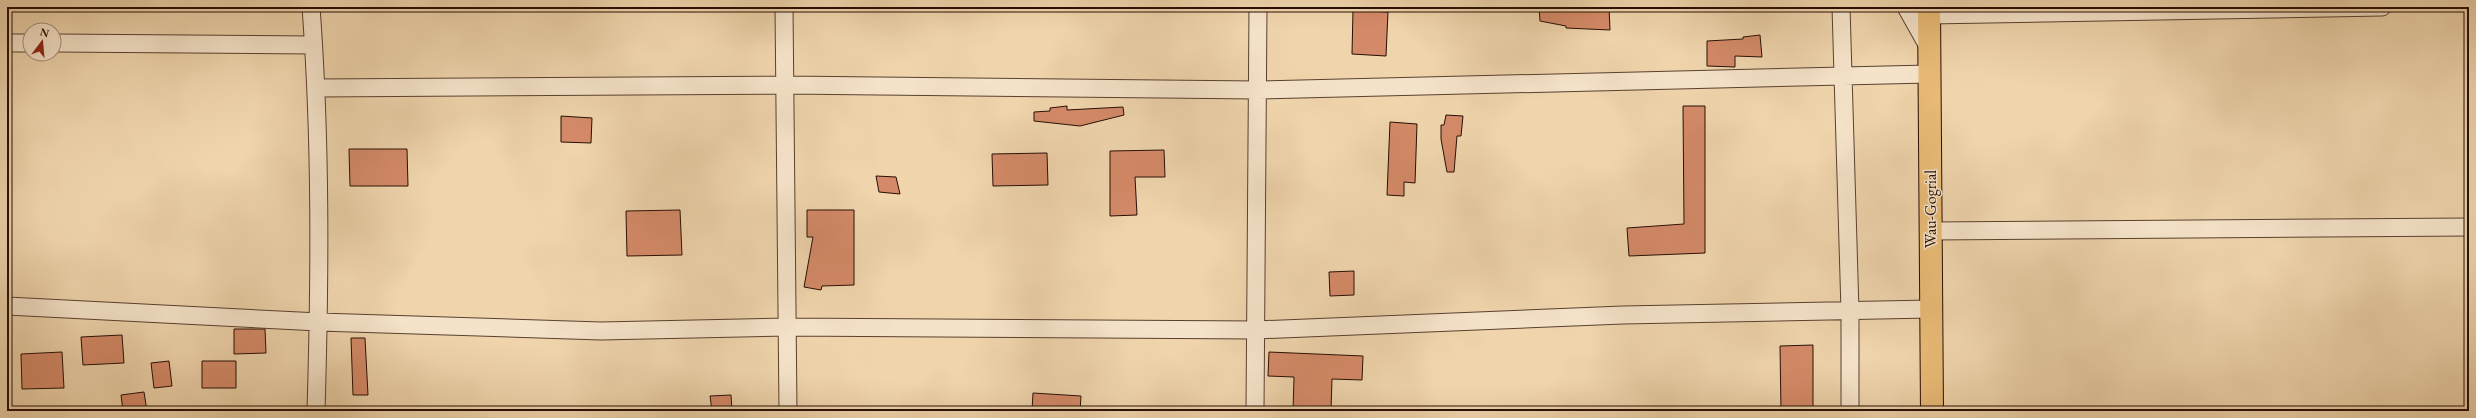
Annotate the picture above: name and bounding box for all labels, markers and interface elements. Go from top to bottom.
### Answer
north arrow [22,22,62,62]
text: N [39,24,51,40]
street label: Wau-Gogrial [1920,170,1941,248]

